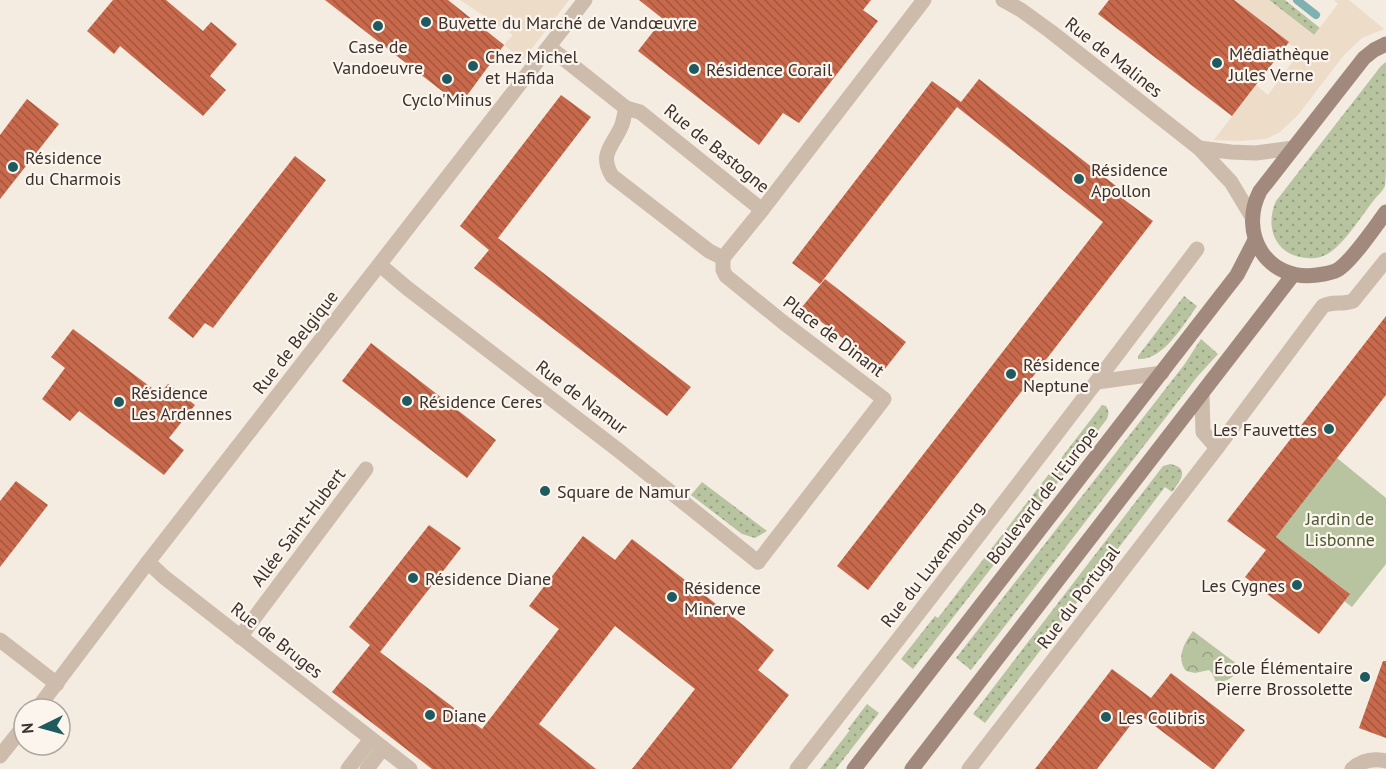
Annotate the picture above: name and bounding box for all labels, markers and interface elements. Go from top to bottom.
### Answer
place label: Buvette du Marché de Vandœuvre [438,11,697,34]
street label: Rue de Malines [1061,12,1167,102]
marker: Buvette du Marché de Vandœuvre [419,15,433,29]
marker: Case de Vandoeuvre [371,19,385,33]
place label: Case de Vandoeuvre [332,35,423,79]
place label: Médiathèque Jules Verne [1228,42,1329,86]
place label: Chez Michel et Hafida [485,45,579,89]
marker: Médiathèque Jules Verne [1210,56,1224,70]
place label: Résidence Corail [706,58,833,81]
marker: Chez Michel et Hafida [466,59,480,73]
marker: Résidence Corail [687,62,701,76]
marker: Cyclo'Minus [440,72,454,86]
place label: Cyclo'Minus [402,88,492,111]
street label: Rue de Bastogne [660,98,774,198]
place label: Résidence du Charmois [25,146,121,190]
place label: Résidence Apollon [1091,158,1168,202]
marker: Résidence du Charmois [6,160,20,174]
marker: Résidence Apollon [1072,172,1086,186]
street label: Rue de Belgique [247,285,343,399]
street label: Place de Dinant [779,290,889,382]
place label: Résidence Neptune [1023,353,1100,397]
street label: Rue de Namur [531,355,633,439]
marker: Résidence Neptune [1004,367,1018,381]
place label: Résidence Les Ardennes [131,381,232,425]
place label: Résidence Ceres [419,390,542,413]
marker: Résidence Ceres [400,394,414,408]
marker: Résidence Les Ardennes [112,395,126,409]
place label: Les Fauvettes [1213,418,1317,441]
street label: Boulevard de l'Europe [981,421,1103,569]
marker: Les Fauvettes [1322,422,1336,436]
street label: Allée Saint-Hubert [246,463,350,591]
place label: Square de Namur [557,480,690,503]
marker: Square de Namur [538,484,552,498]
street label: Rue du Luxembourg [875,496,989,632]
park label: Jardin de Lisbonne [1305,507,1375,551]
street label: Rue du Portugal [1032,540,1125,653]
place label: Résidence Diane [425,567,551,590]
marker: Résidence Diane [406,571,420,585]
place label: Les Cygnes [1201,574,1285,597]
place label: Résidence Minerve [684,576,761,620]
marker: Les Cygnes [1290,578,1304,592]
marker: Résidence Minerve [665,590,679,604]
street label: Rue de Bruges [226,597,328,683]
place label: École Élémentaire Pierre Brossolette [1214,656,1353,700]
marker: École Élémentaire Pierre Brossolette [1358,670,1372,684]
north arrow [12,697,72,757]
place label: Diane [442,704,487,727]
place label: Les Colibris [1118,706,1205,729]
marker: Diane [423,708,437,722]
marker: Les Colibris [1099,710,1113,724]
text: N [17,722,37,734]

